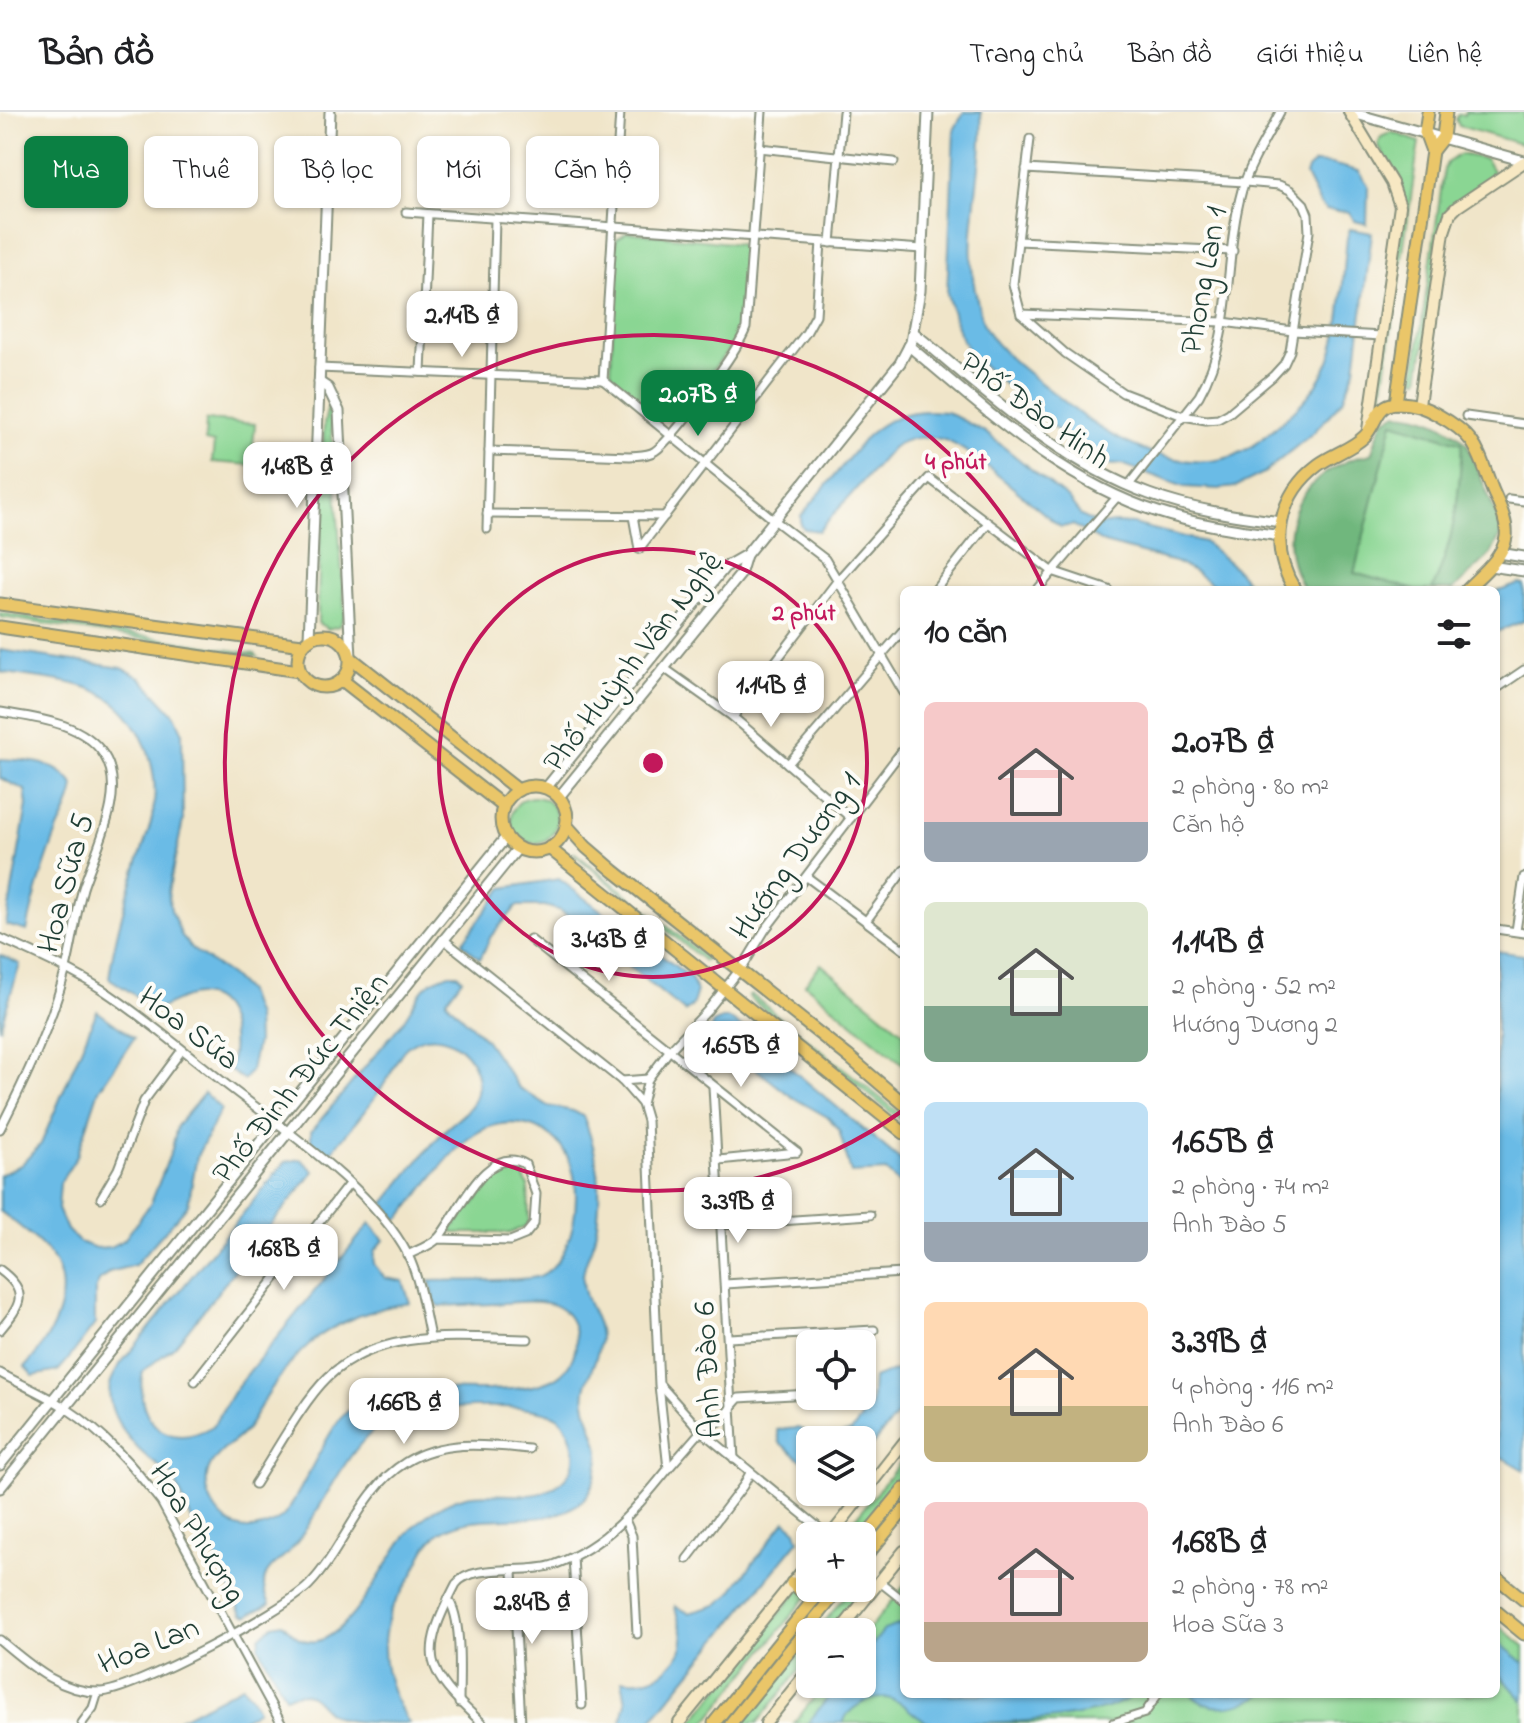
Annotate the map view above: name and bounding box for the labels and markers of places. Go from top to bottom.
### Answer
pin: 2.14B ₫ [388,291,536,359]
pin: 2.07B ₫ [624,370,772,438]
pin: 1.48B ₫ [223,442,371,510]
pin: 1.14B ₫ [697,661,845,729]
centre of rings [639,749,667,777]
pin: 3.43B ₫ [535,915,683,983]
pin: 1.65B ₫ [667,1021,815,1089]
pin: 3.39B ₫ [664,1177,812,1245]
pin: 1.68B ₫ [210,1224,358,1292]
pin: 1.66B ₫ [330,1378,478,1446]
pin: 2.84B ₫ [458,1578,606,1646]

